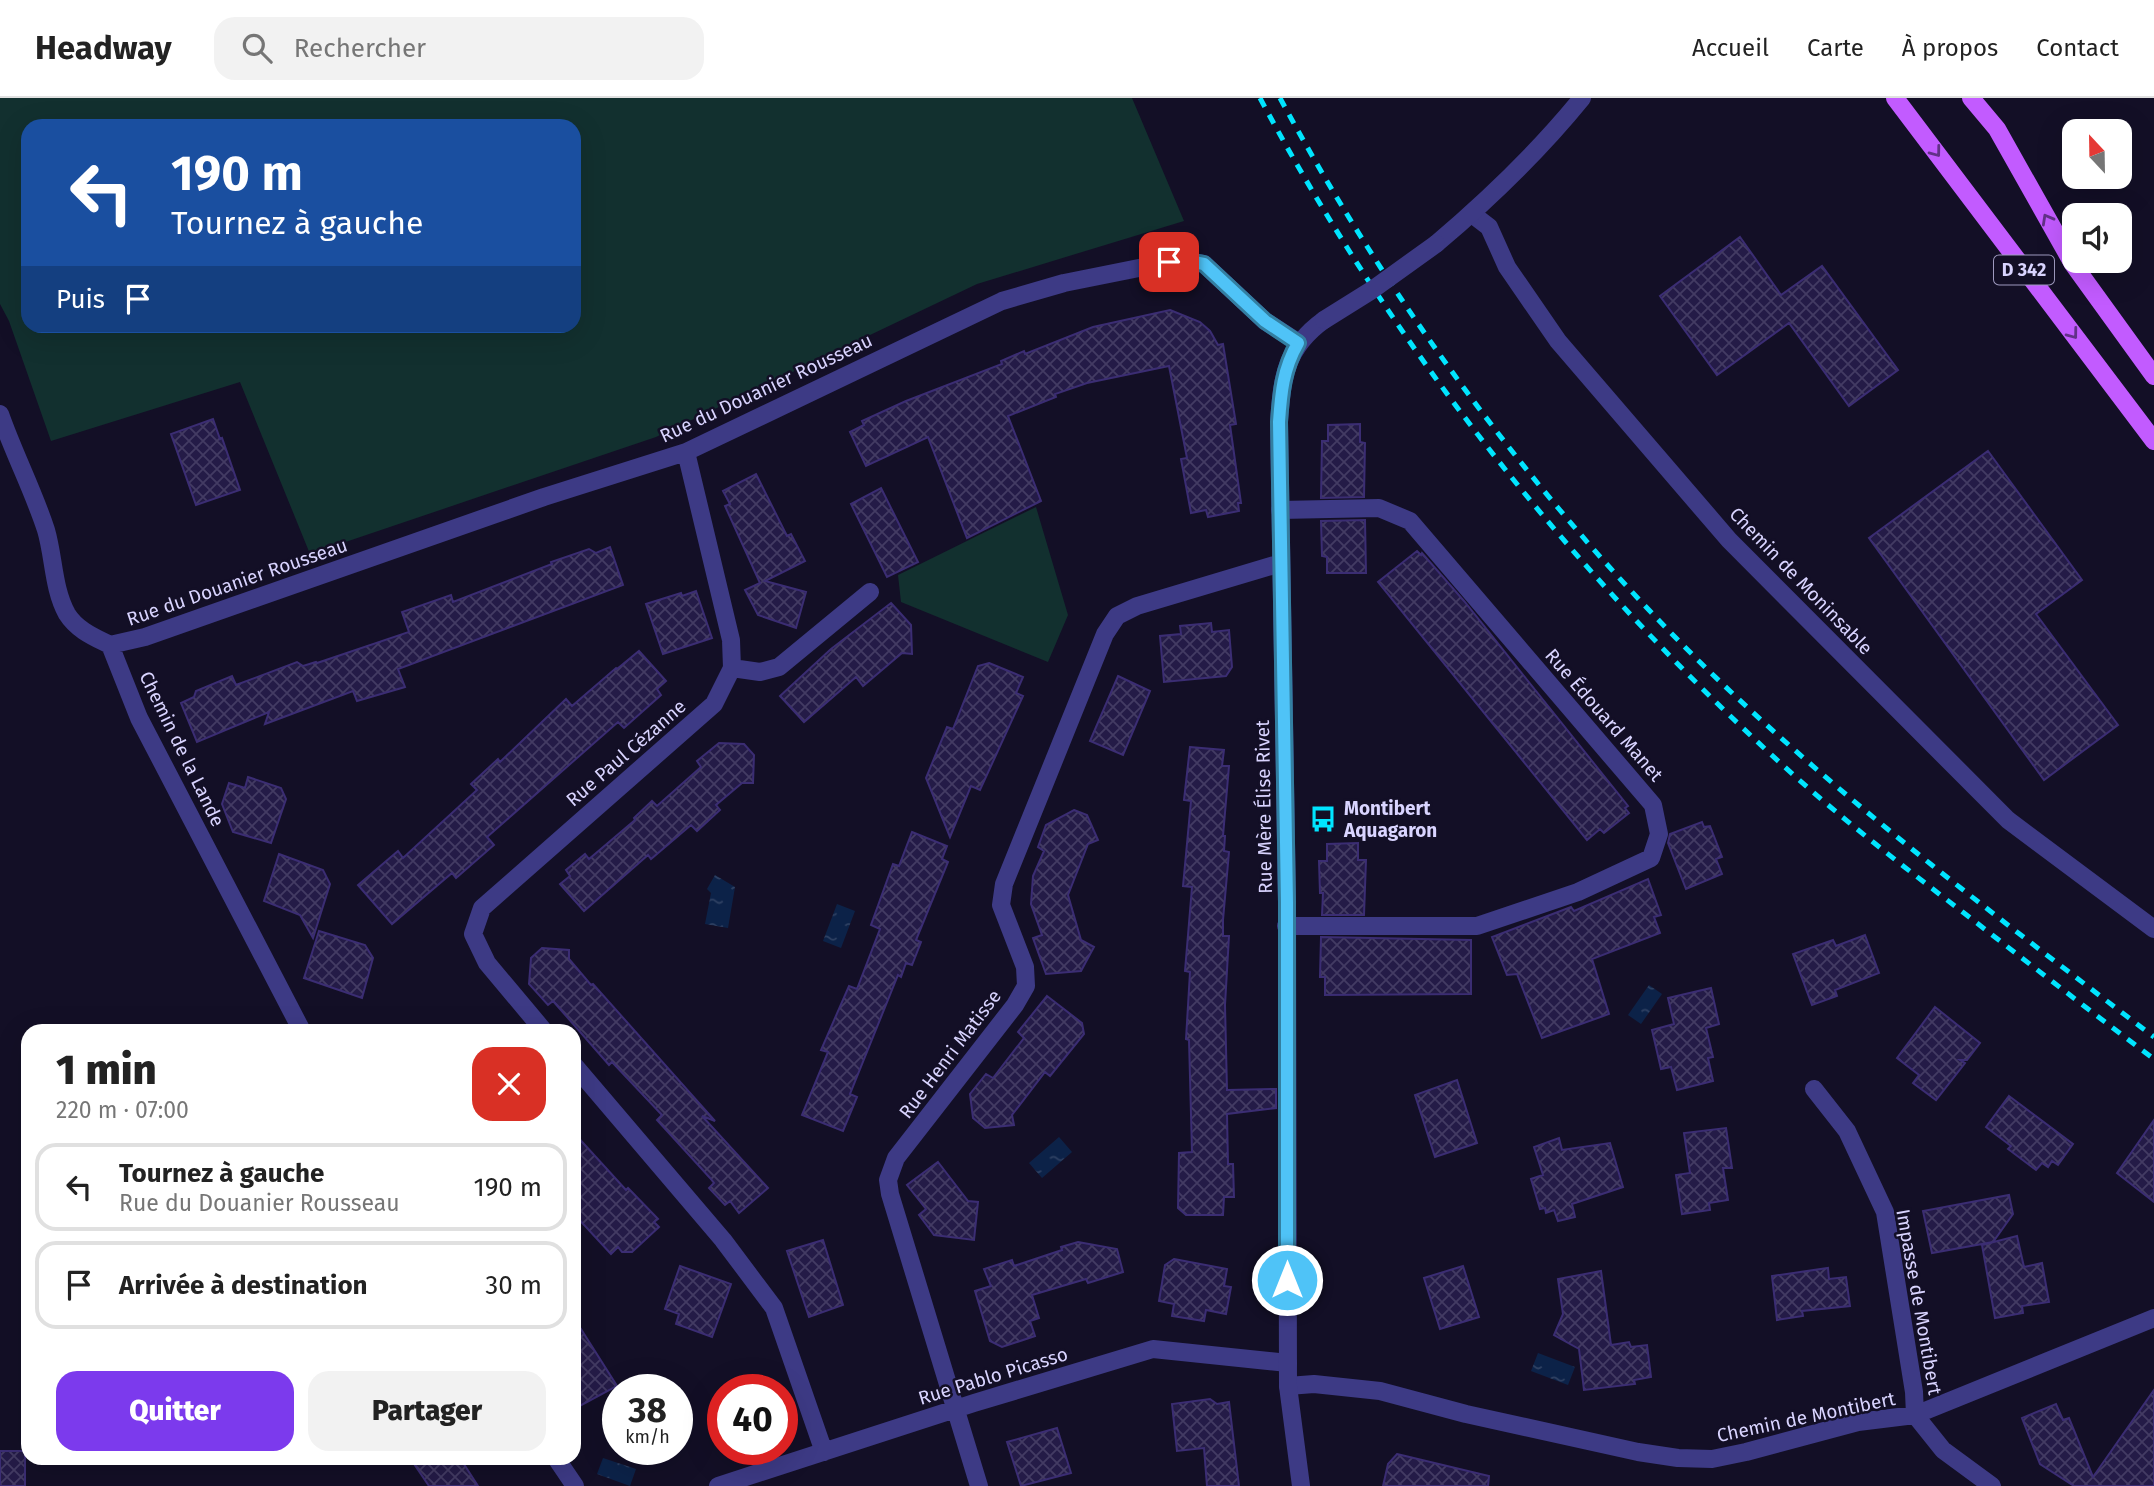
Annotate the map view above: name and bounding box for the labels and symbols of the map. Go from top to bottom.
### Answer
north arrow [2062,119,2132,189]
one-way arrow [1927,145,1940,157]
one-way arrow [2042,213,2055,226]
pin [1139,232,1199,292]
road number: D 342 [1994,256,2054,285]
one-way arrow [2065,326,2077,339]
street label: Rue du Douanier Rousseau [656,329,876,447]
street label: Chemin de Moninsable [1725,502,1877,660]
street label: Rue du Douanier Rousseau [124,533,350,631]
street label: Rue Édouard Manet [1540,644,1668,786]
street label: Chemin de la Lande [134,668,230,830]
street label: Rue Paul Cézanne [561,695,691,811]
street label: Rue Mère Élise Rivet [1251,720,1277,894]
place label: Montibert Aquagaron [1343,797,1437,842]
bus stop icon: Montibert Aquagaron [1308,804,1338,834]
street label: Rue Henri Matisse [894,985,1006,1123]
street label: Impasse de Montibert [1891,1207,1947,1397]
position arrow [1250,1243,1324,1317]
street label: Rue Pablo Picasso [915,1342,1071,1410]
speed limit sign: 40 [707,1374,798,1465]
street label: Chemin de Montibert [1715,1387,1897,1447]

